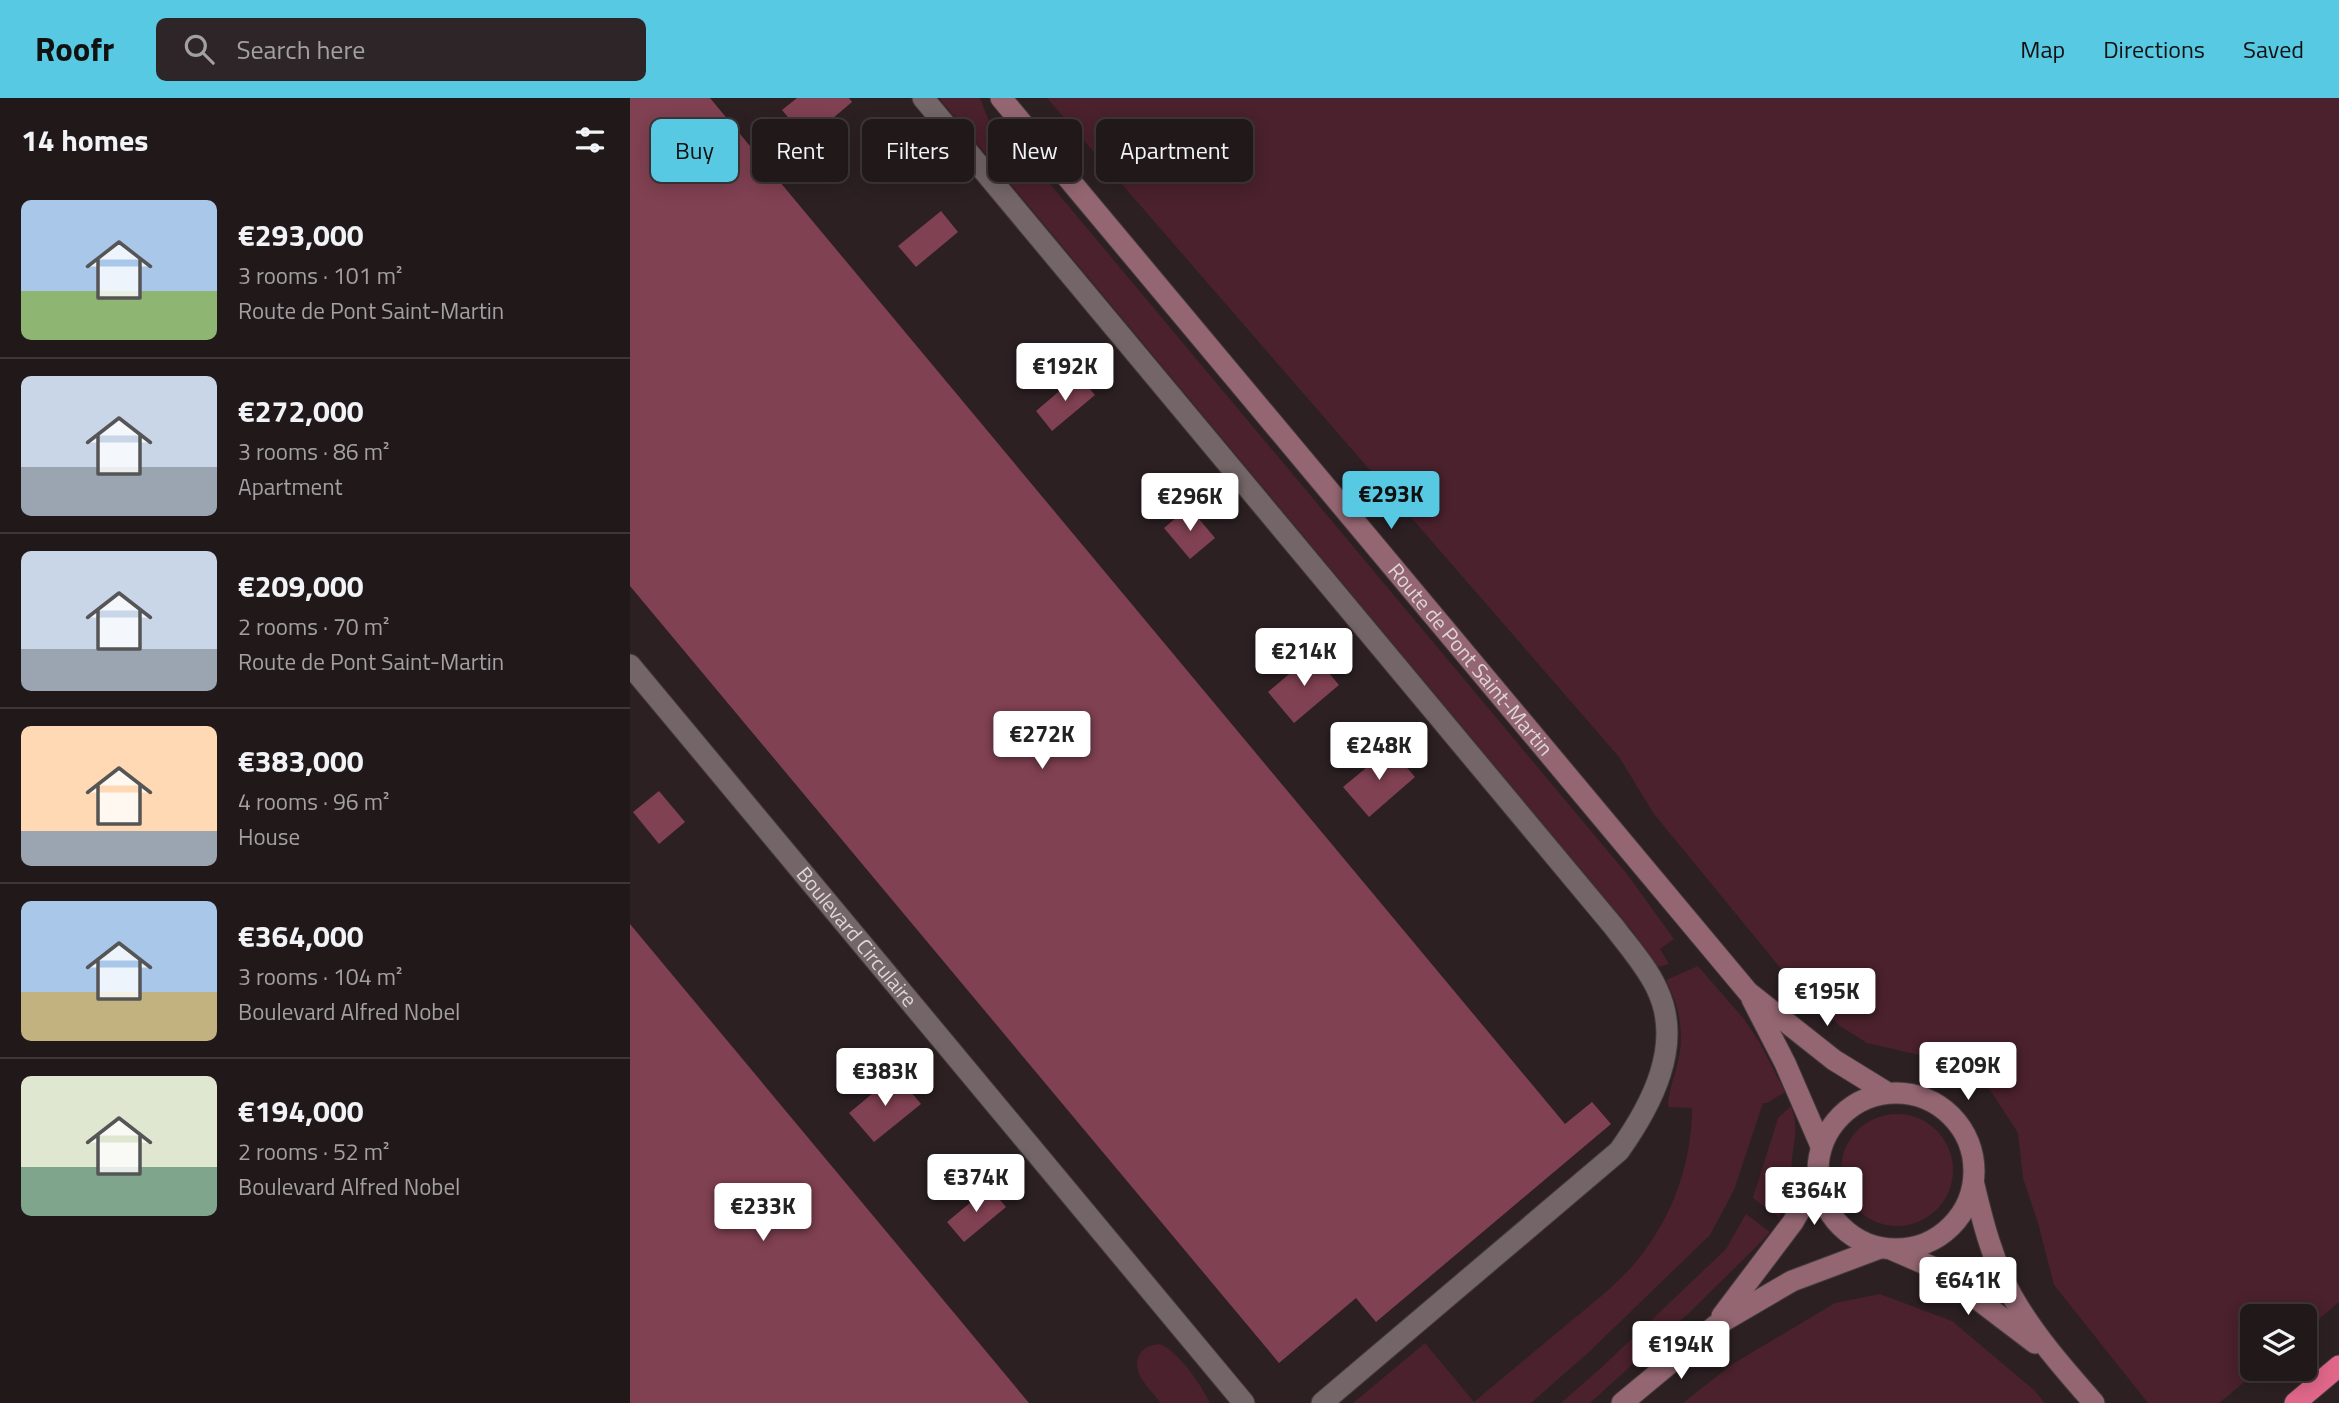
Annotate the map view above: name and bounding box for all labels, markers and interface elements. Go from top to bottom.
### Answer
search box [156,18,646,81]
text: Roofr [35,24,114,74]
icon: search [180,30,218,68]
text: Search here [236,30,365,69]
text: Map [2020,31,2065,67]
text: Directions [2103,31,2205,67]
text: Saved [2243,31,2304,67]
text: 14 homes [21,117,148,163]
chip: Buy [651,119,738,182]
chip: Rent [752,119,848,182]
chip: Filters [862,119,974,182]
chip: New [988,119,1082,182]
chip: Apartment [1096,119,1253,182]
icon: filters [571,121,609,159]
text: €293,000 [238,212,364,258]
icon: home [77,228,161,312]
text: 3 rooms · 101 m² [238,258,402,293]
text: Route de Pont Saint-Martin [238,293,504,328]
pin: €192K [1016,344,1114,403]
text: €192K [1032,348,1098,383]
text: €272,000 [238,388,364,434]
icon: home [77,404,161,488]
text: 3 rooms · 86 m² [238,434,389,469]
text: Apartment [238,469,343,504]
pin: €293K [1342,472,1440,531]
pin: €296K [1141,474,1239,533]
text: €293K [1358,476,1424,511]
text: €296K [1157,478,1223,513]
street label: Route de Pont Saint-Martin [1381,556,1561,763]
text: €209,000 [238,563,364,609]
icon: home [77,579,161,663]
text: 2 rooms · 70 m² [238,609,389,644]
pin: €214K [1255,628,1353,688]
text: €214K [1271,633,1337,668]
text: Route de Pont Saint-Martin [238,644,504,679]
pin: €272K [993,712,1091,771]
text: €272K [1009,716,1075,751]
pin: €248K [1330,722,1428,782]
text: €248K [1346,727,1412,762]
text: €383,000 [238,738,364,784]
icon: home [77,754,161,838]
text: 4 rooms · 96 m² [238,784,389,819]
text: House [238,819,300,854]
street label: Boulevard Circulaire [789,859,925,1014]
text: €364,000 [238,913,364,959]
icon: home [77,929,161,1013]
text: 3 rooms · 104 m² [238,959,402,994]
pin: €195K [1778,968,1876,1028]
text: €195K [1794,973,1860,1008]
text: Boulevard Alfred Nobel [238,994,460,1029]
pin: €209K [1919,1042,2017,1102]
text: €209K [1935,1047,2001,1082]
pin: €383K [836,1048,934,1108]
text: €383K [852,1053,918,1088]
text: €194,000 [238,1088,364,1134]
icon: home [77,1104,161,1188]
text: 2 rooms · 52 m² [238,1134,389,1169]
pin: €374K [927,1154,1025,1214]
text: €374K [943,1159,1009,1194]
pin: €364K [1765,1168,1863,1227]
text: Boulevard Alfred Nobel [238,1169,460,1204]
text: €364K [1781,1172,1847,1207]
pin: €233K [714,1184,812,1243]
text: €233K [730,1188,796,1223]
pin: €641K [1919,1258,2017,1317]
text: €641K [1935,1262,2001,1297]
map controls [2240,1304,2317,1381]
button: layers [2240,1304,2317,1381]
pin: €194K [1632,1322,1730,1381]
text: €194K [1648,1326,1714,1361]

